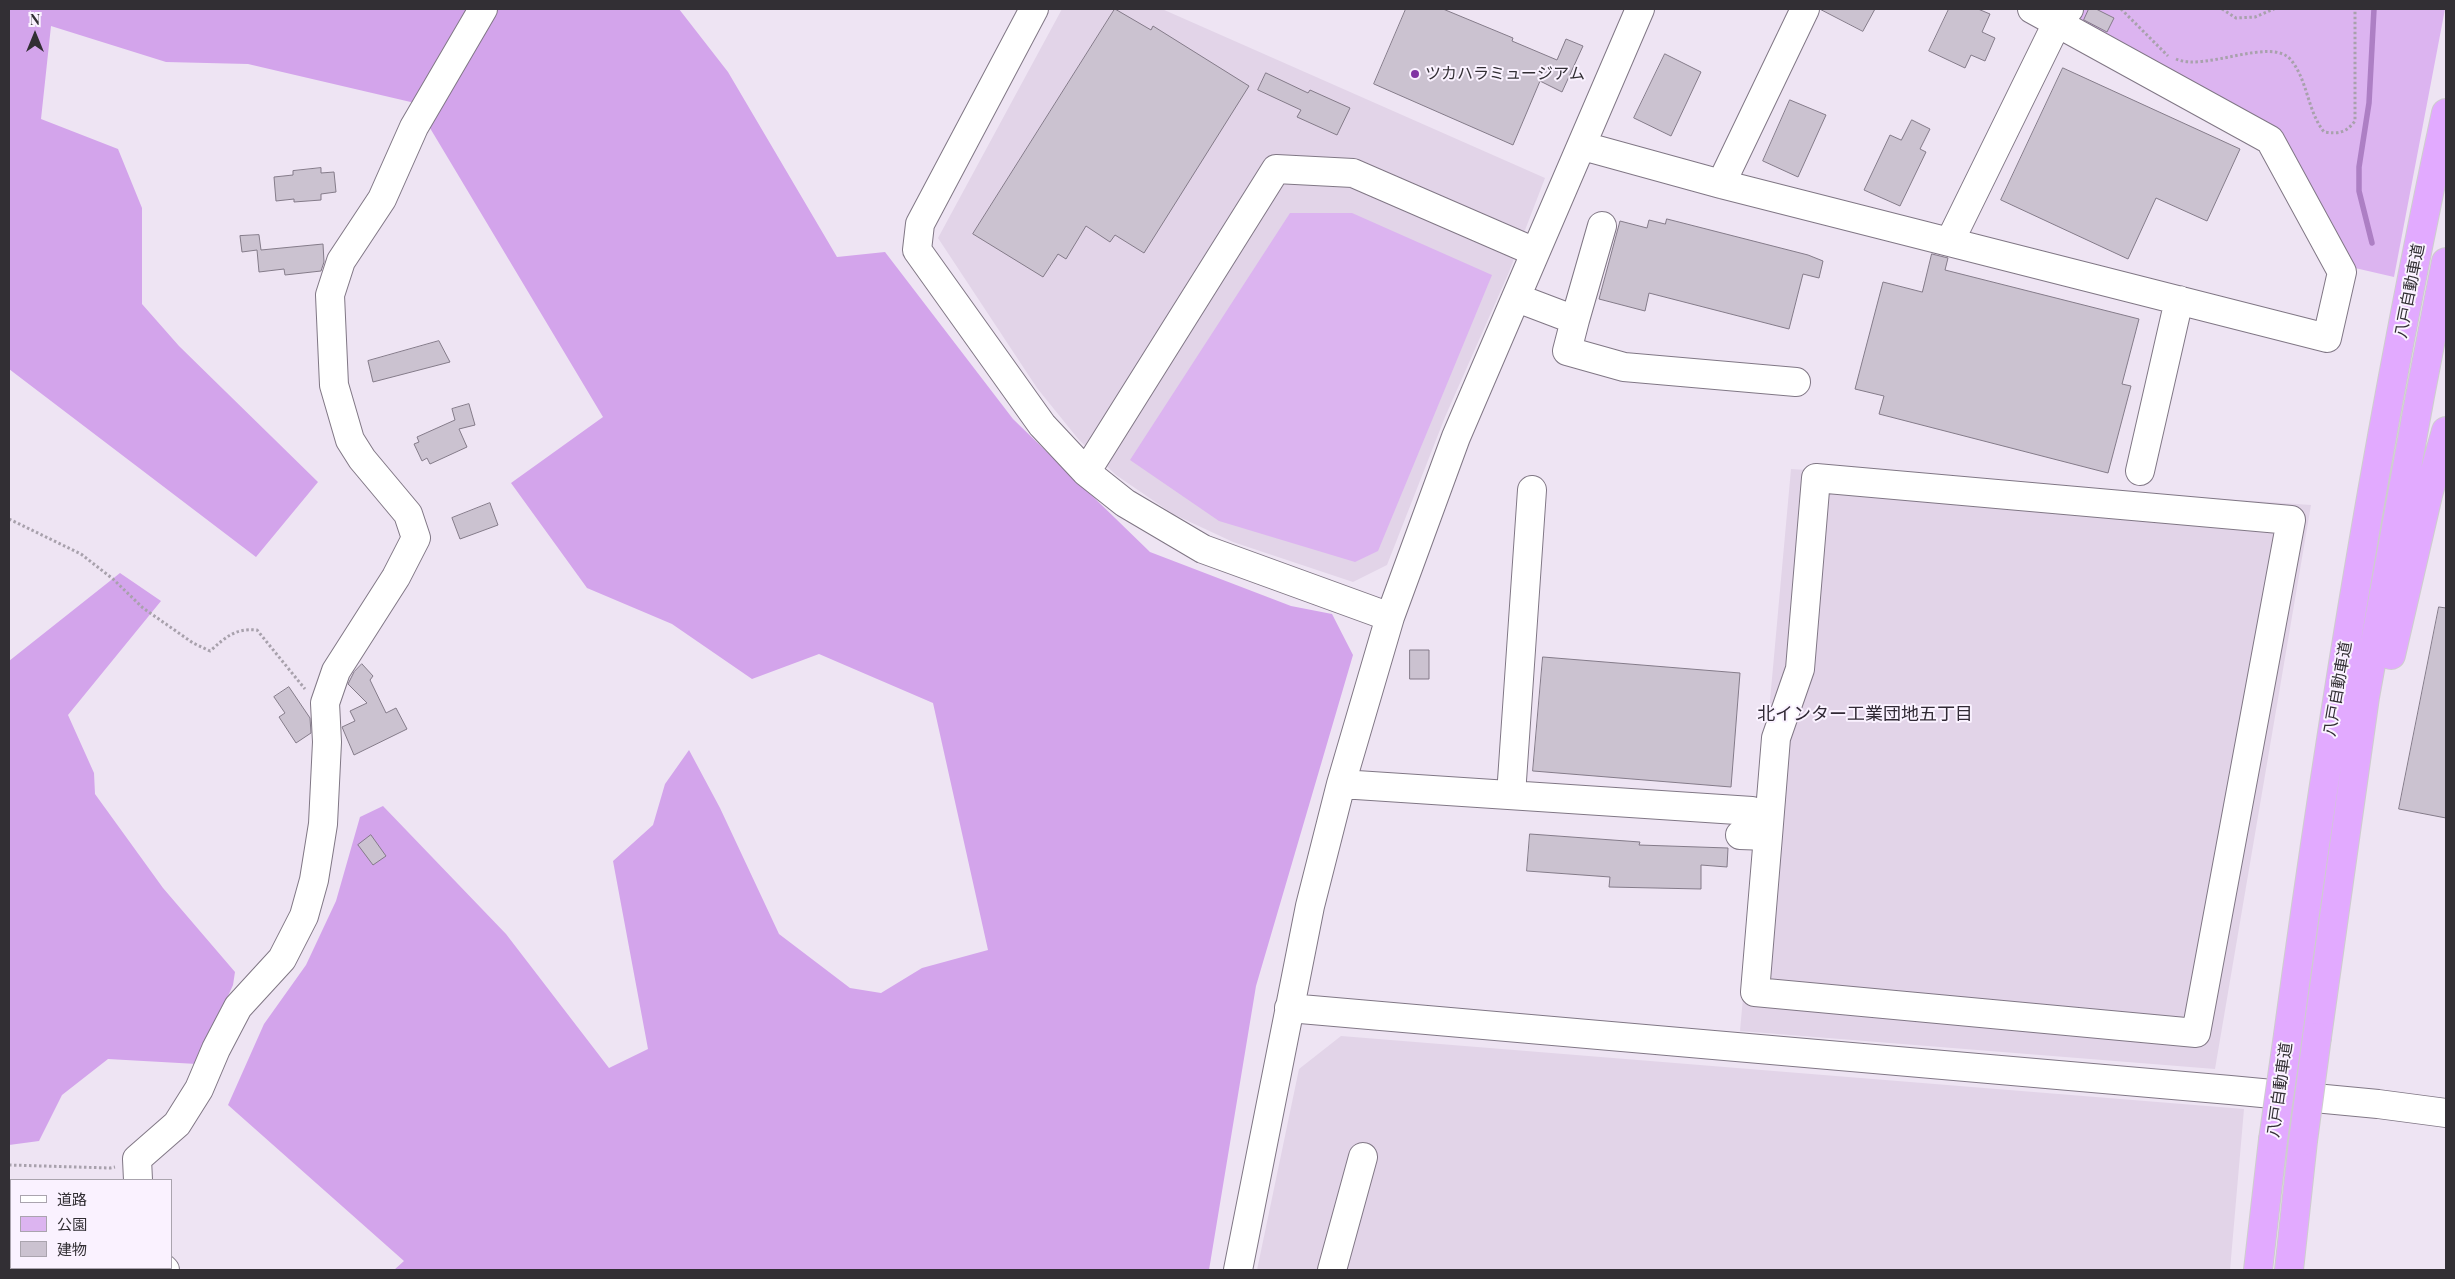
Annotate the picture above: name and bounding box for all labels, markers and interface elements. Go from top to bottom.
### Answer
north arrow [10,10,60,60]
text: N [30,10,40,29]
place label: ツカハラミュージアム [1425,64,1585,84]
marker: ツカハラミュージアム [1409,68,1421,80]
street label: 八戸自動車道 [2391,242,2429,340]
street label: 八戸自動車道 [2320,640,2356,738]
district label: 北インター工業団地五丁目 [1757,703,1973,725]
street label: 八戸自動車道 [2264,1041,2296,1139]
legend [10,1179,172,1269]
text: 道路 [57,1189,87,1209]
text: 公園 [57,1214,87,1234]
text: 建物 [57,1239,87,1259]

